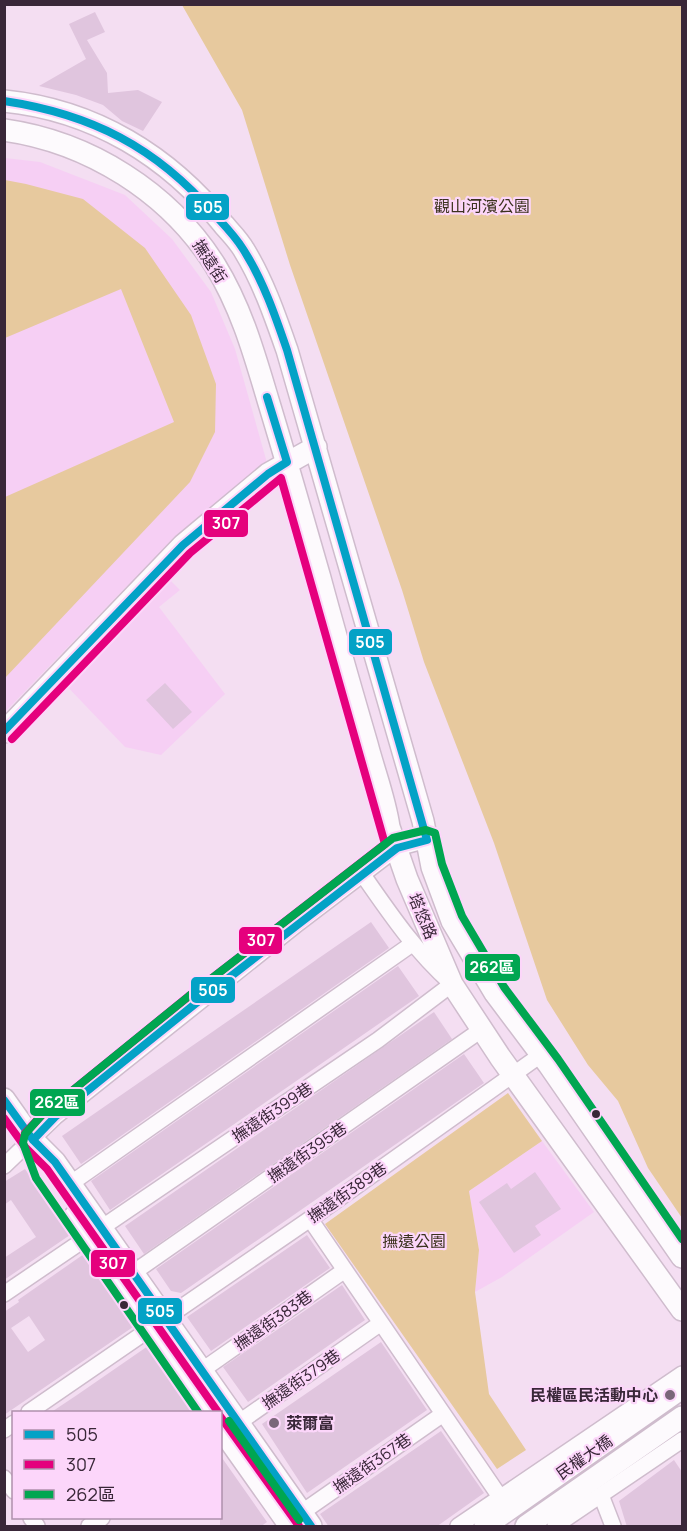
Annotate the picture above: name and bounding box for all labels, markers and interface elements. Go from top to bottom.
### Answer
line badge: 505 [185,193,230,221]
park label: 觀山河濱公園 [434,195,530,217]
text: 505 [193,196,223,218]
street label: 撫遠街 [188,235,232,287]
line badge: 307 [203,509,249,538]
text: 307 [212,512,240,534]
line badge: 505 [348,628,393,656]
text: 505 [355,631,385,653]
street label: 塔悠路 [403,890,443,942]
line badge: 307 [238,926,283,955]
text: 307 [247,929,275,951]
line badge: 262區 [464,953,521,982]
text: 262區 [470,956,515,978]
line badge: 505 [190,976,236,1004]
text: 505 [198,979,228,1001]
street label: 撫遠街399巷 [227,1077,317,1147]
line badge: 262區 [29,1088,86,1117]
text: 262區 [35,1091,80,1113]
unlabelled marker [590,1108,602,1120]
street label: 撫遠街395巷 [263,1117,351,1187]
street label: 撫遠街389巷 [303,1157,391,1227]
park label: 撫遠公園 [382,1230,446,1252]
line badge: 307 [90,1249,136,1278]
text: 307 [99,1252,127,1274]
street label: 撫遠街383巷 [229,1285,317,1355]
line badge: 505 [137,1297,183,1325]
unlabelled marker [118,1299,130,1311]
text: 505 [145,1300,175,1322]
street label: 撫遠街379巷 [257,1344,345,1414]
place label: 民權區民活動中心 [530,1384,658,1406]
marker: 民權區民活動中心 [663,1388,677,1402]
legend [12,1411,222,1519]
place label: 萊爾富 [286,1412,334,1434]
marker: 萊爾富 [267,1416,281,1430]
text: 505 [66,1422,98,1446]
street label: 撫遠街367巷 [328,1428,416,1498]
street label: 民權大橋 [551,1430,617,1484]
text: 307 [66,1452,96,1476]
text: 262區 [66,1482,116,1506]

